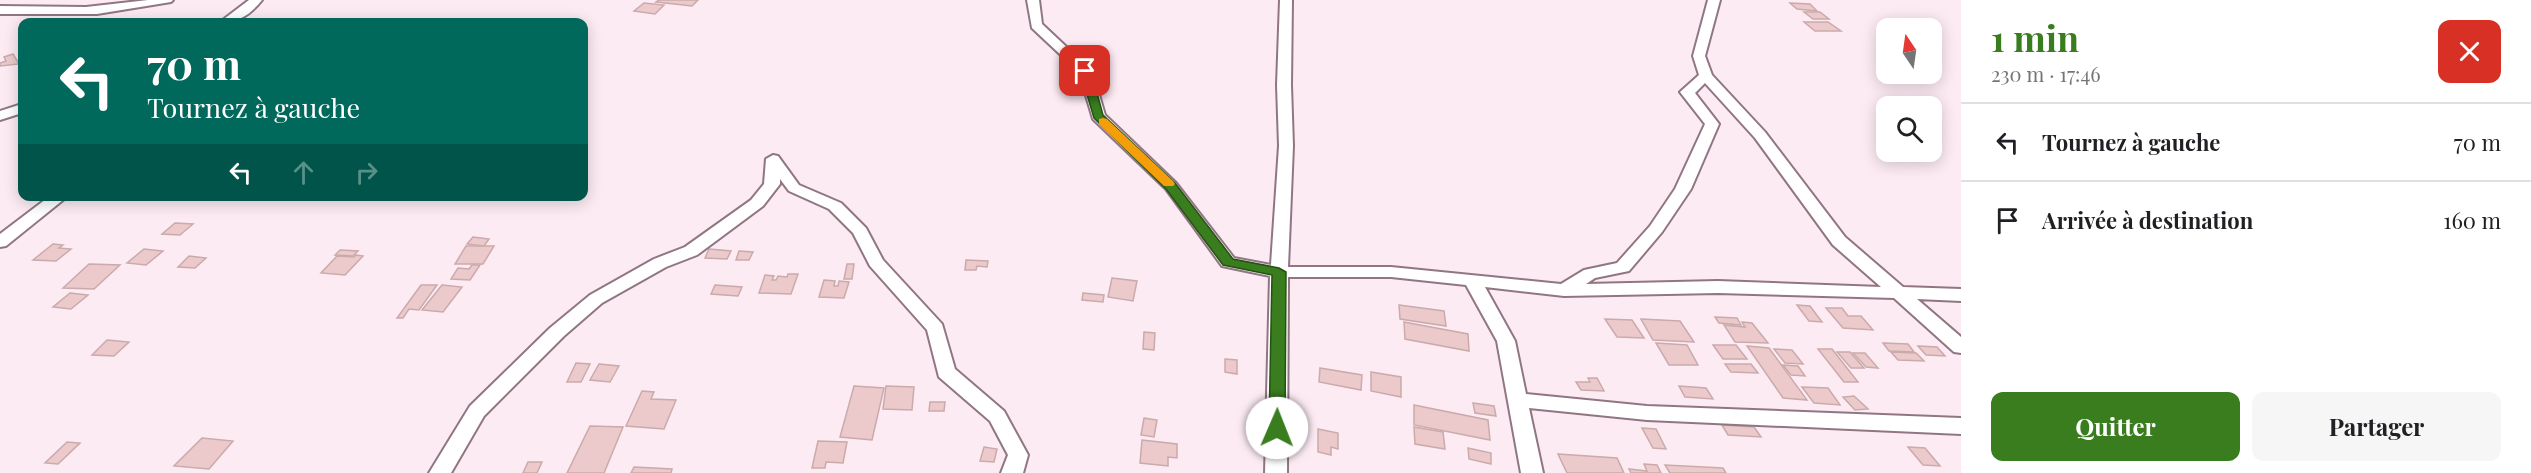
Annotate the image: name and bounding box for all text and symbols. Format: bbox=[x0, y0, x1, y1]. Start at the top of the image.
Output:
text: 1 min bbox=[1991, 13, 2079, 61]
north arrow bbox=[1876, 18, 1942, 84]
map controls bbox=[1876, 18, 1942, 162]
button: close bbox=[2438, 20, 2501, 83]
text: 70 m bbox=[147, 35, 241, 91]
icon: left bbox=[48, 42, 126, 120]
pin bbox=[1059, 45, 1110, 96]
icon: arrive bbox=[1068, 54, 1101, 87]
text: 230 m · 17:46 bbox=[1991, 60, 2101, 87]
text: Tournez à gauche bbox=[147, 89, 360, 125]
button: search bbox=[1876, 96, 1942, 162]
icon: left bbox=[1991, 126, 2024, 159]
text: Tournez à gauche bbox=[2042, 127, 2220, 157]
text: 70 m bbox=[2454, 127, 2501, 157]
icon: left bbox=[224, 156, 257, 189]
icon: ahead bbox=[287, 156, 320, 189]
icon: right bbox=[350, 156, 383, 189]
icon: arrive bbox=[1991, 204, 2024, 237]
text: Arrivée à destination bbox=[2042, 205, 2253, 235]
text: 160 m bbox=[2443, 205, 2501, 235]
button: Quitter bbox=[1991, 392, 2240, 461]
button: Partager bbox=[2252, 392, 2501, 461]
position arrow bbox=[1245, 396, 1309, 460]

